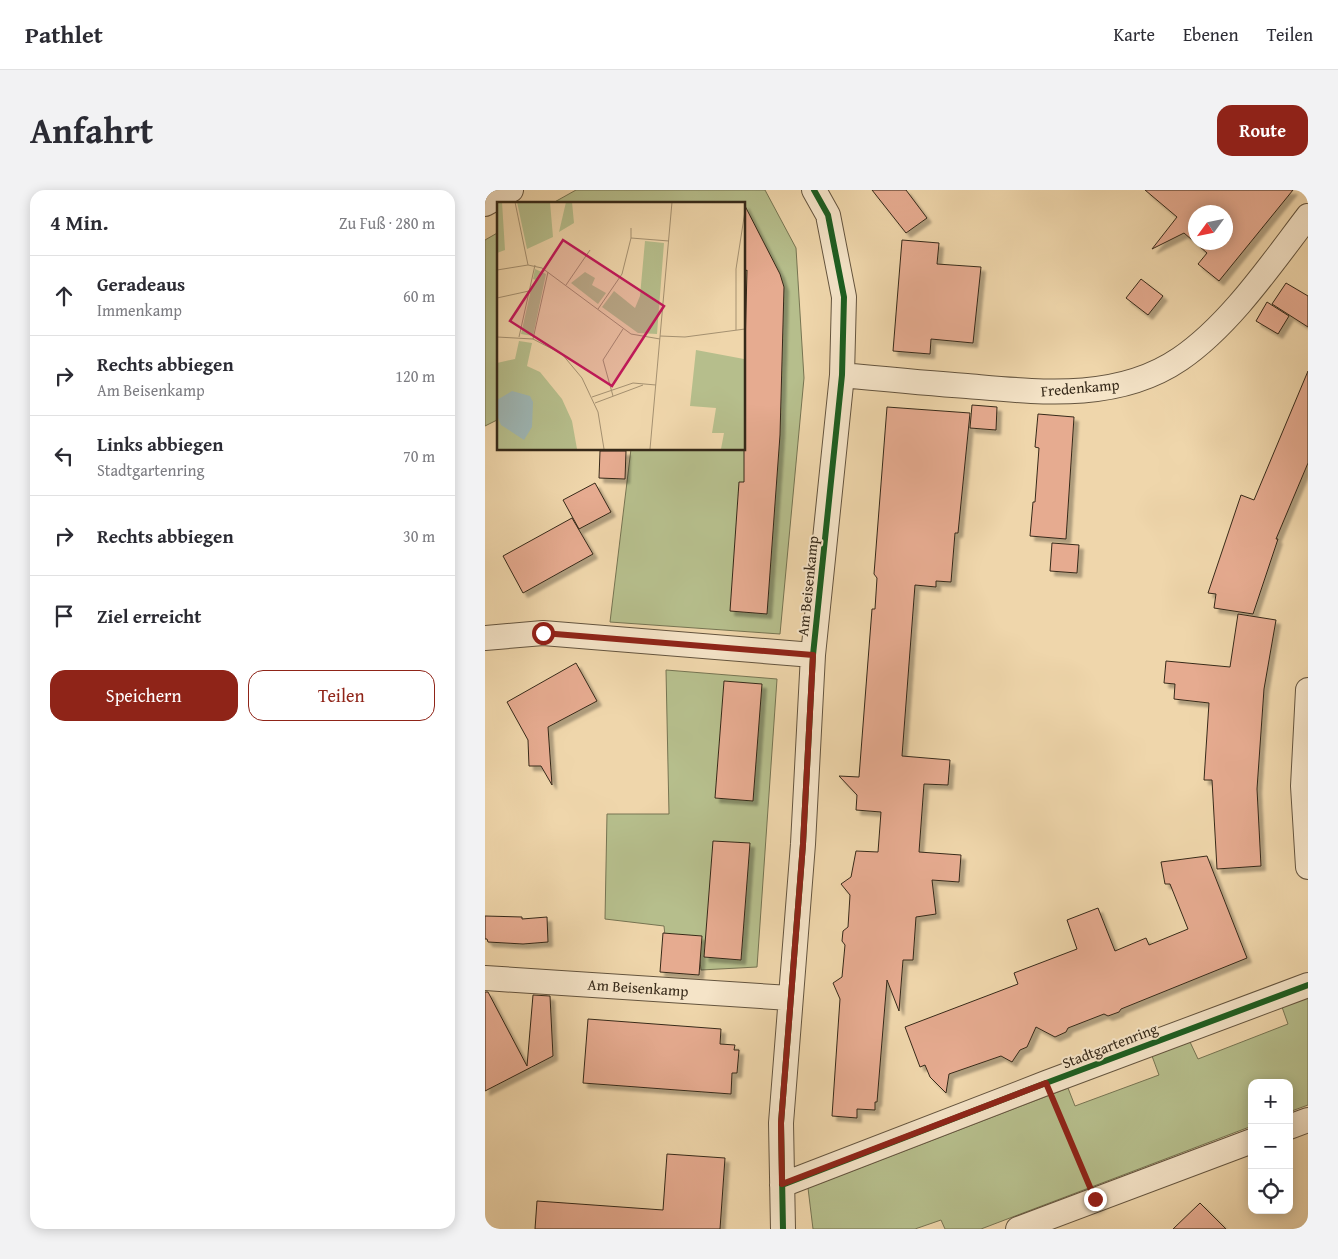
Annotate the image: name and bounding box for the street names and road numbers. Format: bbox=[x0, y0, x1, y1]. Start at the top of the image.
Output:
street label: Fredenkamp bbox=[1040, 374, 1120, 401]
street label: Am Beisenkamp bbox=[792, 535, 823, 637]
street label: Am Beisenkamp bbox=[587, 974, 689, 1001]
street label: Stadtgartenring bbox=[1059, 1017, 1161, 1073]

